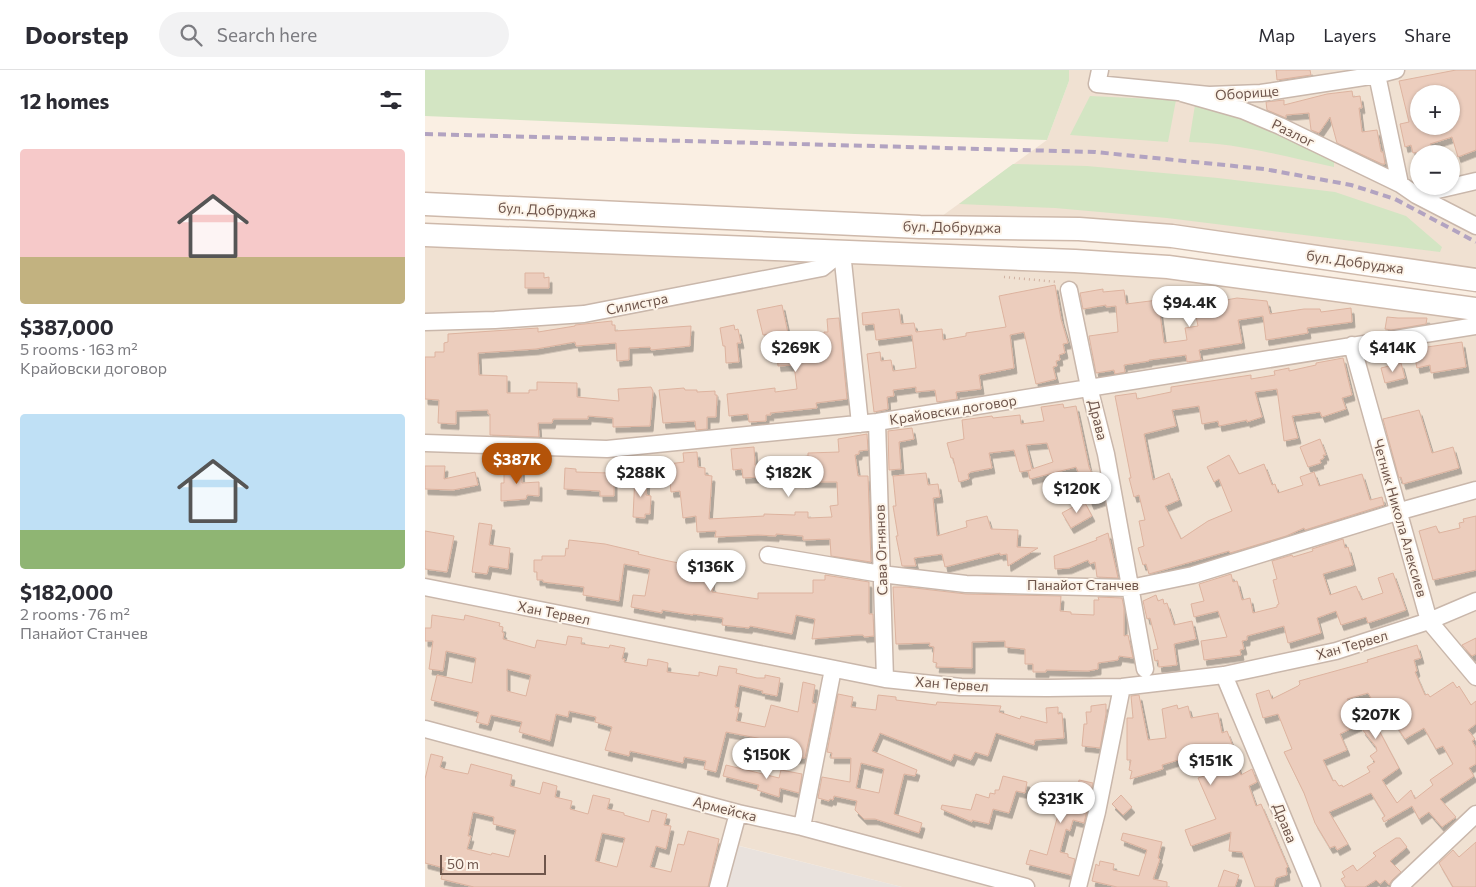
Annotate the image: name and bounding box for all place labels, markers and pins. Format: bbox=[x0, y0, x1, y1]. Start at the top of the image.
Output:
pin: $94.4K bbox=[1149, 286, 1231, 328]
pin: $269K bbox=[761, 330, 831, 373]
pin: $414K bbox=[1358, 330, 1428, 373]
pin: $387K bbox=[482, 442, 552, 485]
pin: $288K bbox=[606, 456, 676, 498]
pin: $182K bbox=[754, 456, 824, 498]
pin: $120K bbox=[1042, 472, 1112, 514]
pin: $136K bbox=[676, 550, 746, 592]
pin: $207K bbox=[1341, 698, 1411, 740]
pin: $150K bbox=[732, 738, 802, 780]
pin: $151K bbox=[1176, 744, 1246, 786]
pin: $231K bbox=[1026, 782, 1096, 824]

